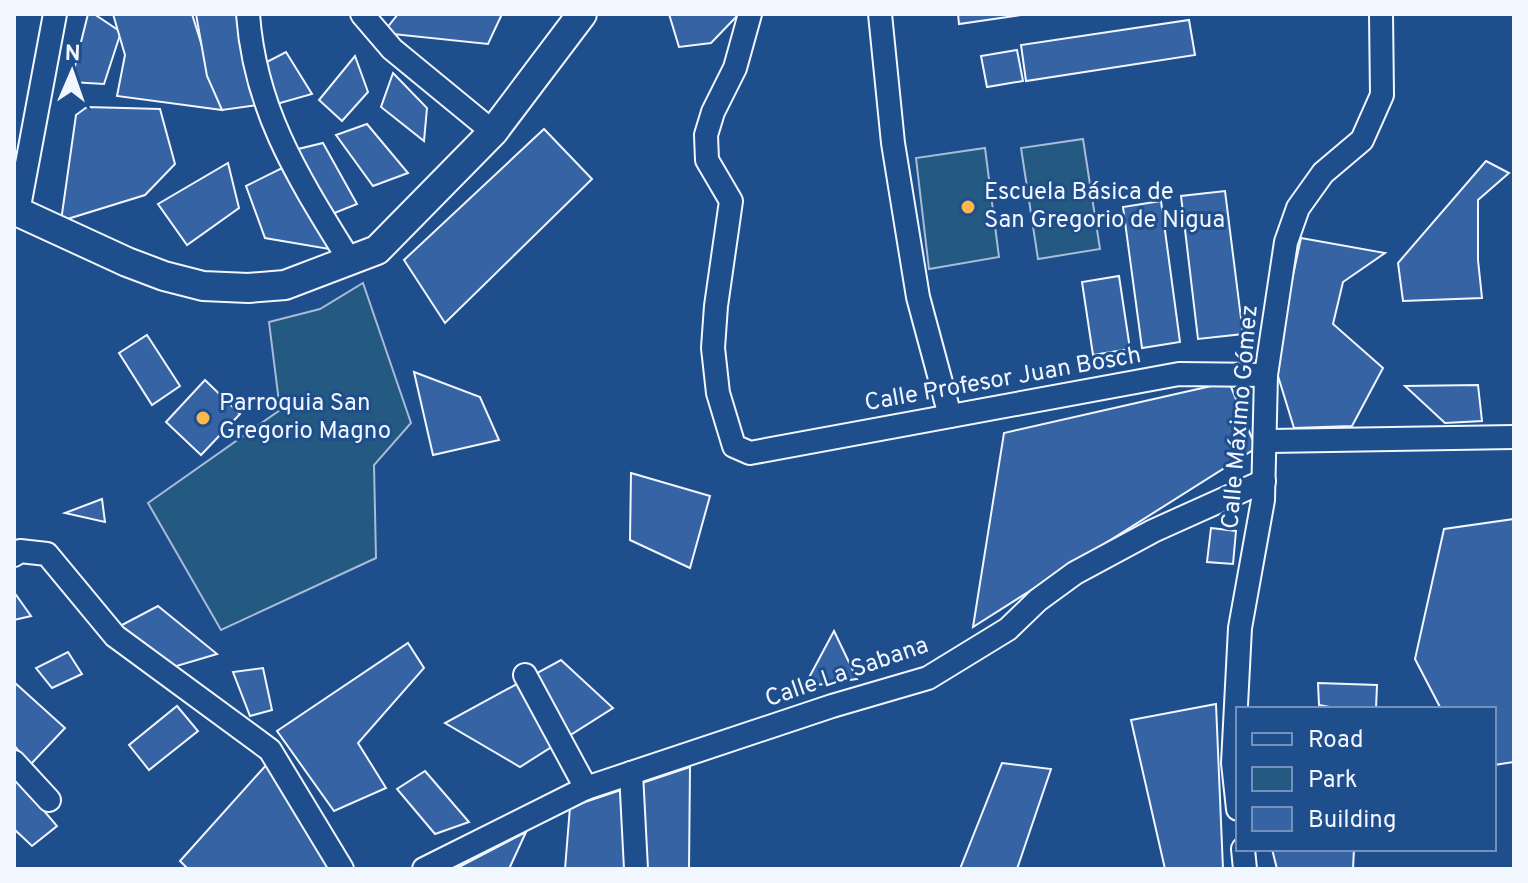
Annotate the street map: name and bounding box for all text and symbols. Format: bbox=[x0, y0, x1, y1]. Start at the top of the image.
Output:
north arrow bbox=[32, 32, 112, 112]
text: N bbox=[64, 41, 81, 68]
place label: Escuela Básica de San Gregorio de Nigua bbox=[984, 178, 1225, 236]
marker: Escuela Básica de San Gregorio de Nigua bbox=[959, 198, 977, 216]
street label: Calle Máximo Gómez bbox=[1216, 304, 1266, 530]
street label: Calle Profesor Juan Bosch bbox=[862, 341, 1144, 419]
place label: Parroquia San Gregorio Magno bbox=[219, 389, 391, 447]
marker: Parroquia San Gregorio Magno bbox=[194, 409, 212, 427]
street label: Calle La Sabana bbox=[761, 631, 933, 715]
legend bbox=[1236, 707, 1496, 851]
text: Road bbox=[1308, 726, 1364, 756]
text: Park bbox=[1308, 766, 1358, 796]
text: Building bbox=[1308, 806, 1397, 836]

